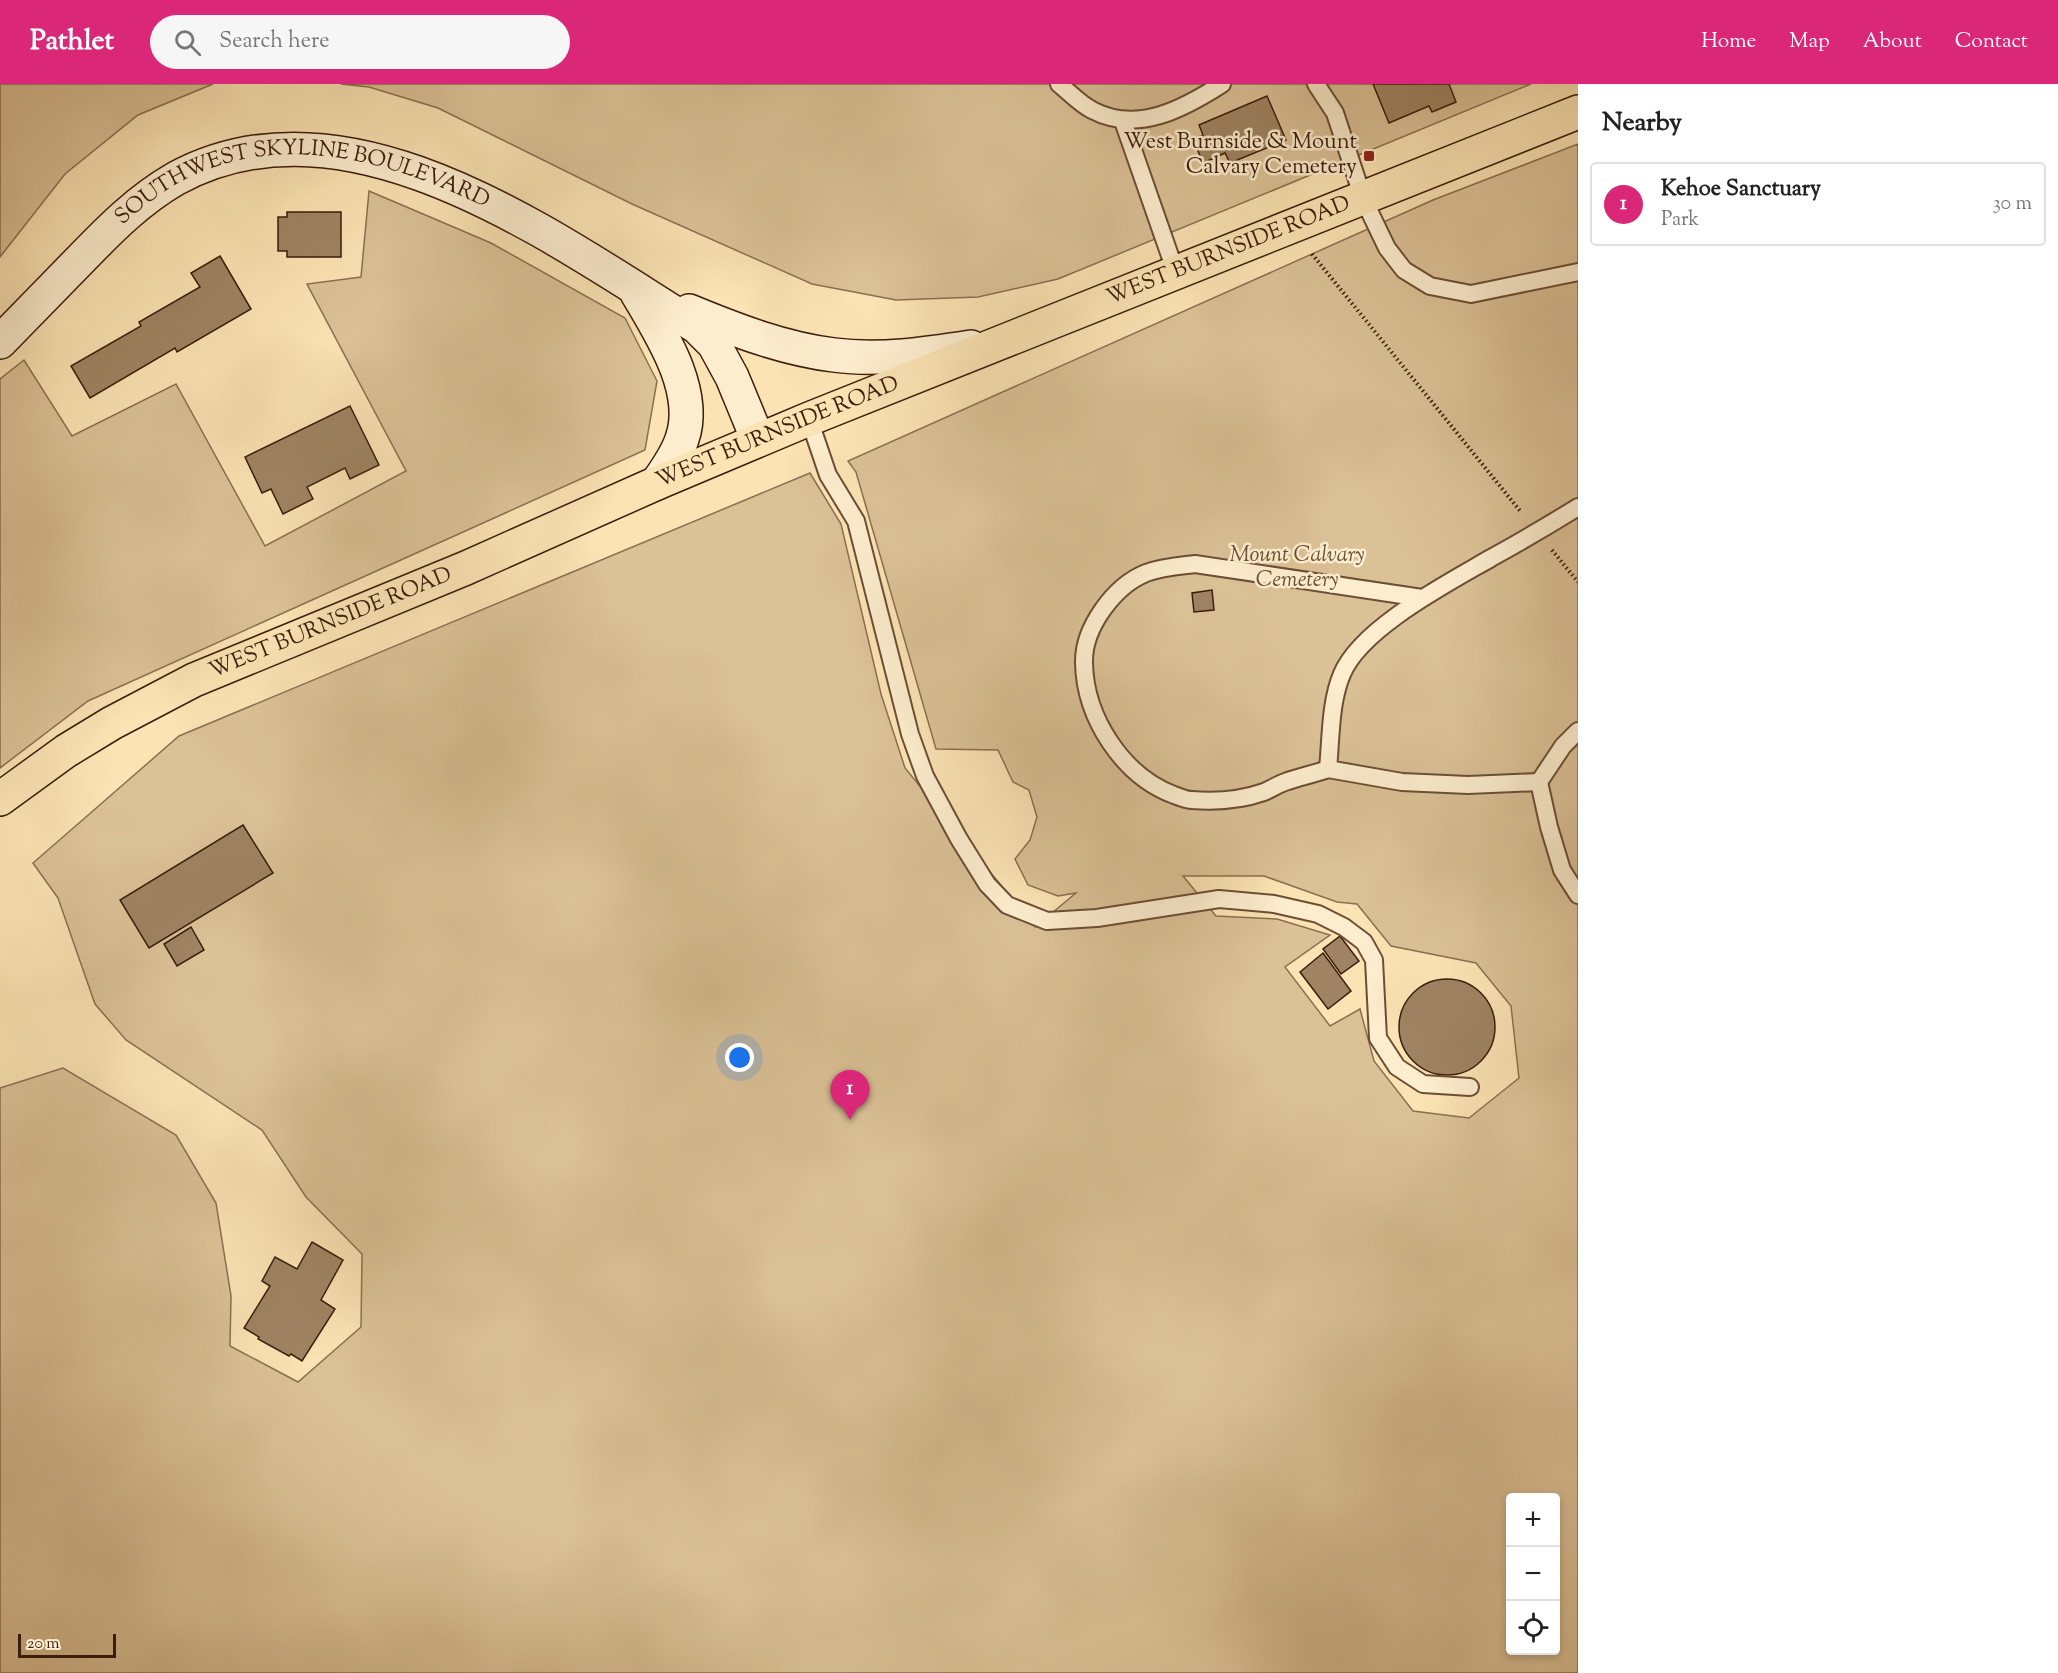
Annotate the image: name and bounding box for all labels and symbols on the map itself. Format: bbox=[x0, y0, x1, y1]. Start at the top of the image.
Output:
place label: West Burnside & Mount Calvary Cemetery bbox=[1123, 127, 1357, 184]
text: SOUTHWEST SKYLINE BOULEVARD bbox=[108, 133, 495, 233]
marker: West Burnside & Mount Calvary Cemetery bbox=[1362, 149, 1376, 163]
street label: WEST BURNSIDE ROAD bbox=[1102, 188, 1355, 315]
street label: SOUTHWEST SKYLINE BOULEVARD bbox=[105, 194, 503, 242]
street label: WEST BURNSIDE ROAD bbox=[651, 369, 904, 497]
park label: Mount Calvary Cemetery bbox=[1230, 540, 1364, 597]
street label: WEST BURNSIDE ROAD bbox=[204, 559, 457, 688]
your location bbox=[725, 1043, 754, 1072]
pin: 1 bbox=[830, 1070, 870, 1120]
scale bar bbox=[18, 1631, 116, 1658]

